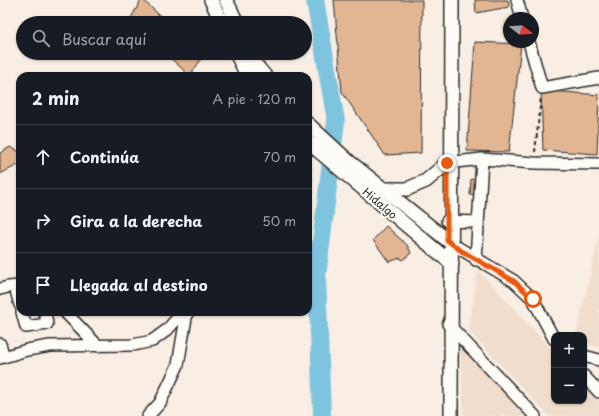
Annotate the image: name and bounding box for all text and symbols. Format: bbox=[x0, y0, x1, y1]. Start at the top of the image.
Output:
north arrow bbox=[503, 12, 539, 48]
search box bbox=[16, 16, 312, 60]
icon: search bbox=[30, 27, 52, 49]
text: Buscar aquí bbox=[62, 27, 146, 50]
text: 2 min bbox=[32, 85, 79, 111]
text: A pie · 120 m bbox=[213, 89, 296, 108]
text: Continúa bbox=[70, 145, 139, 168]
icon: ahead bbox=[32, 146, 54, 168]
text: 70 m bbox=[263, 147, 296, 166]
route end bbox=[438, 154, 456, 172]
street label: Hidalgo bbox=[359, 183, 401, 223]
text: Gira a la derecha bbox=[70, 209, 202, 232]
icon: right bbox=[32, 210, 54, 232]
text: 50 m bbox=[262, 211, 296, 230]
text: Llegada al destino bbox=[70, 273, 208, 296]
icon: arrive bbox=[32, 274, 54, 296]
route start bbox=[524, 290, 542, 308]
map controls bbox=[551, 332, 587, 404]
button: + bbox=[551, 332, 587, 368]
button: − bbox=[551, 368, 587, 404]

